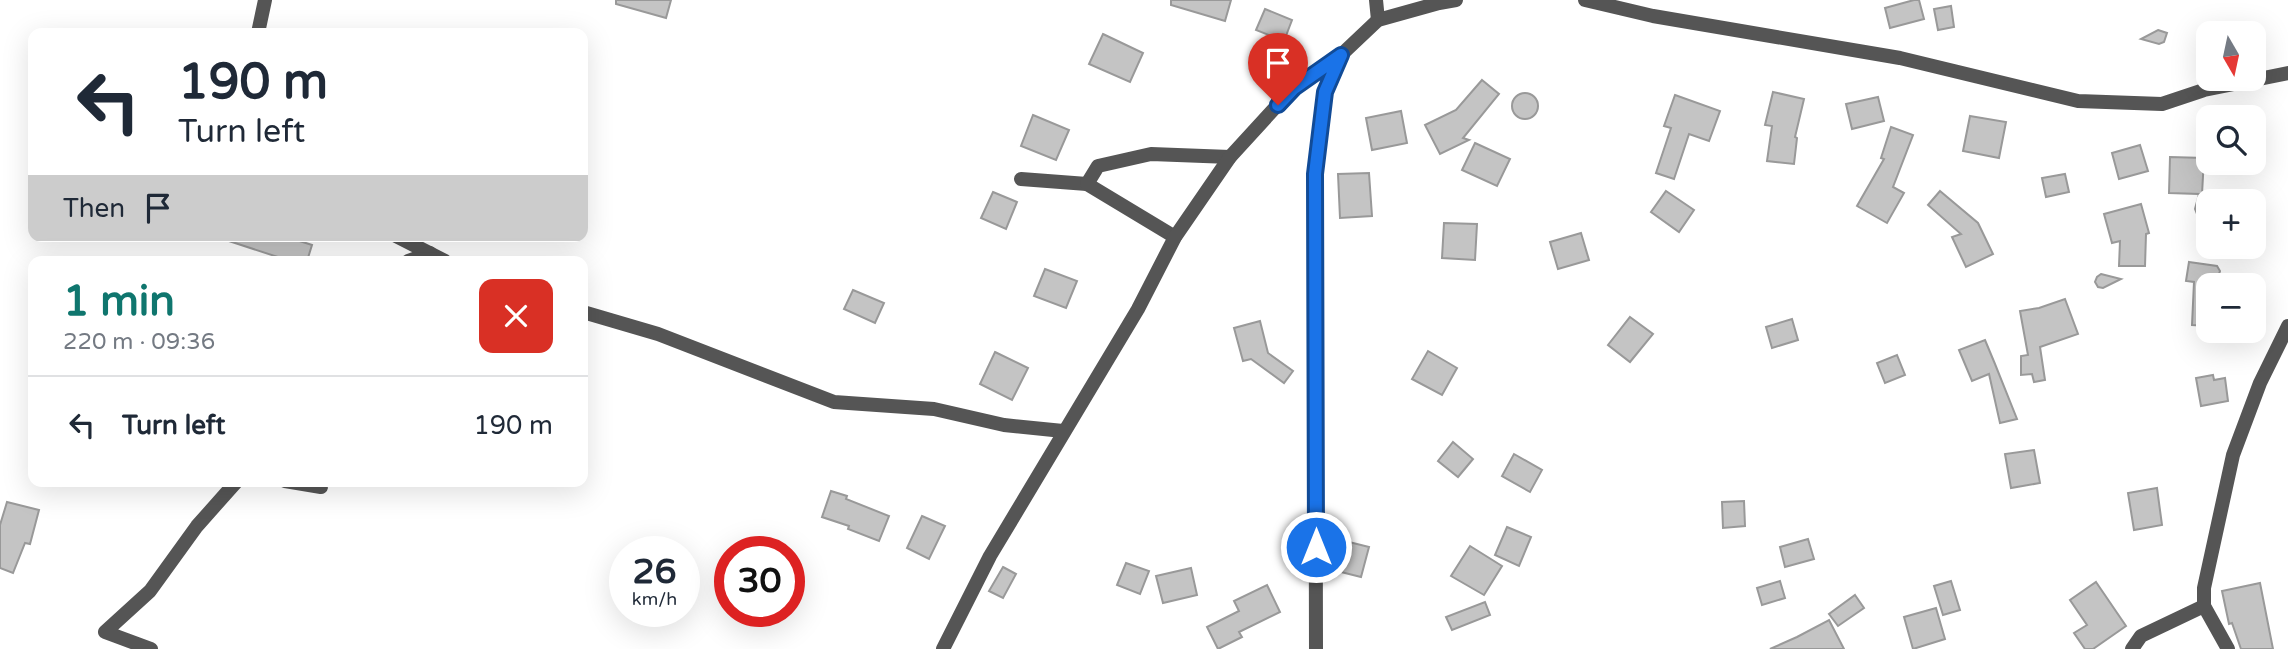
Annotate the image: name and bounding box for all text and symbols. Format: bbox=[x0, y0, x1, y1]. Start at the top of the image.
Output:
north arrow bbox=[2196, 21, 2266, 91]
map controls bbox=[2196, 21, 2266, 343]
pin bbox=[1248, 33, 1308, 105]
icon: arrive bbox=[1259, 44, 1297, 82]
text: 190 m bbox=[178, 53, 328, 112]
icon: left bbox=[63, 56, 154, 147]
button: search bbox=[2196, 105, 2266, 175]
text: Turn left bbox=[178, 113, 305, 151]
icon: arrive bbox=[139, 189, 177, 227]
button: + bbox=[2196, 189, 2266, 259]
text: Then bbox=[63, 193, 125, 224]
button: − bbox=[2196, 273, 2266, 343]
text: 1 min bbox=[63, 276, 175, 327]
button: close bbox=[479, 279, 553, 353]
text: 220 m · 09:36 bbox=[63, 328, 215, 356]
icon: left bbox=[63, 406, 101, 444]
text: Turn left bbox=[122, 410, 225, 441]
text: 190 m bbox=[473, 410, 553, 441]
position arrow bbox=[1279, 510, 1353, 584]
speed limit sign: 30 bbox=[714, 536, 805, 627]
text: 26 bbox=[633, 551, 676, 593]
text: km/h bbox=[632, 588, 677, 610]

